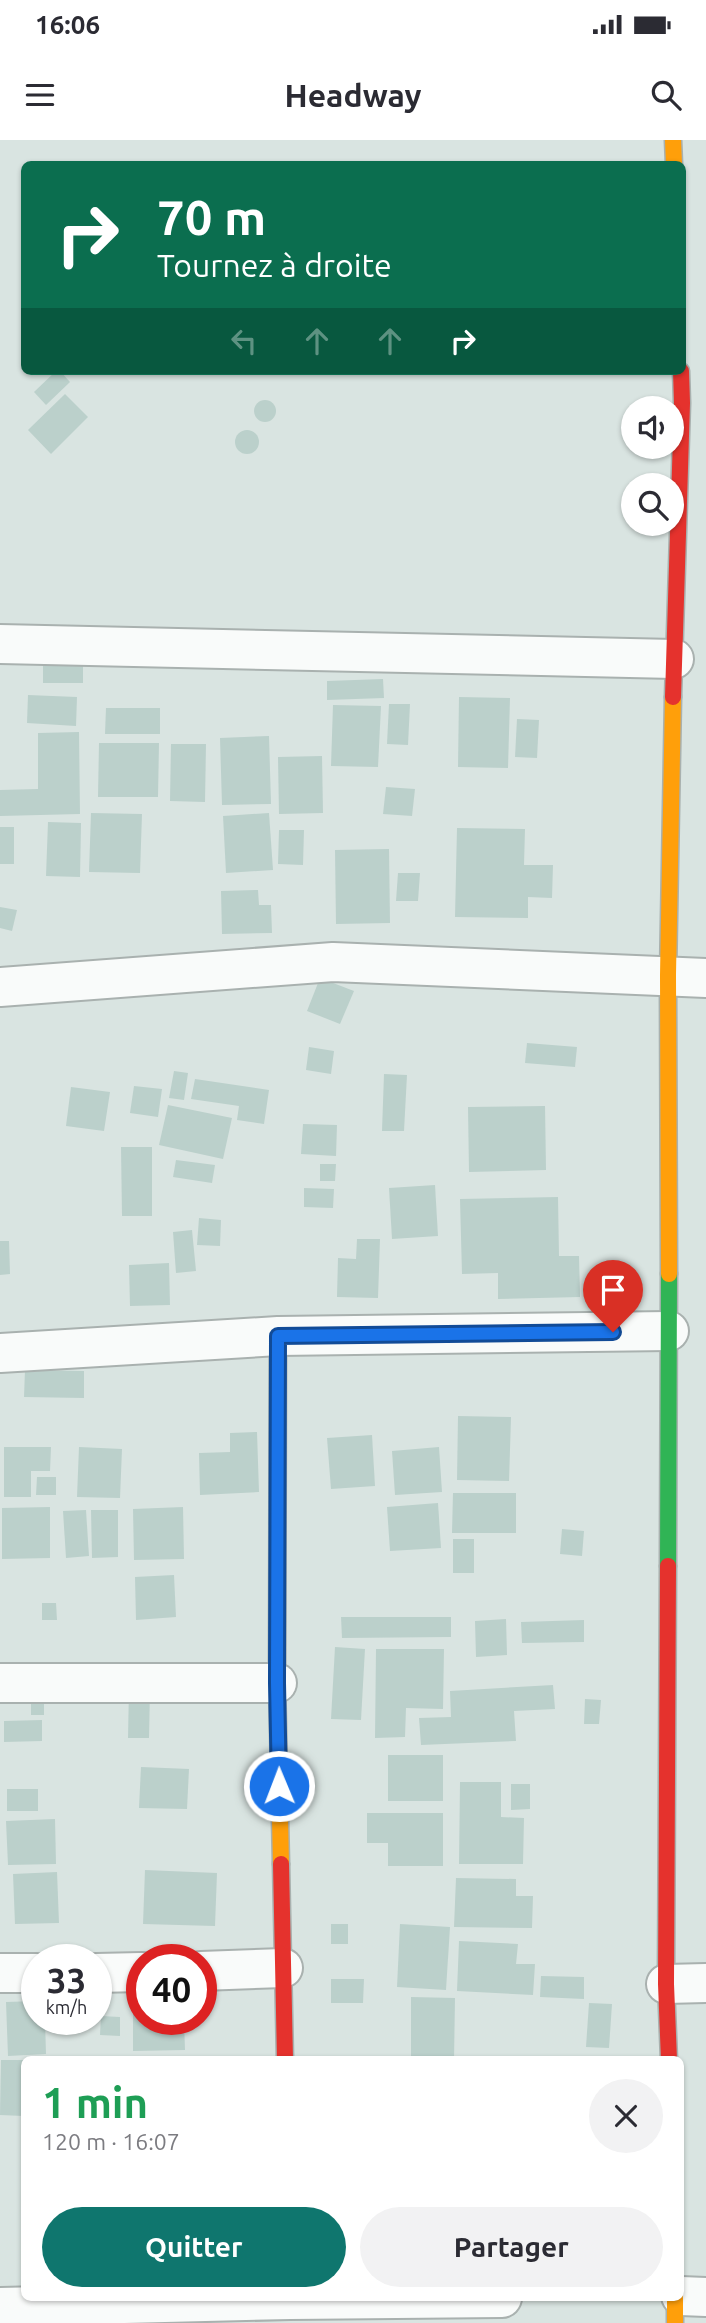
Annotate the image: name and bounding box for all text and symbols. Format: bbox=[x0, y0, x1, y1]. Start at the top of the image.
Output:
text: 16:06 bbox=[35, 10, 100, 39]
icon: menu bbox=[21, 76, 59, 114]
icon: search bbox=[647, 76, 685, 114]
text: Headway bbox=[284, 77, 422, 113]
icon: right bbox=[42, 189, 133, 280]
text: 70 m bbox=[157, 189, 266, 244]
text: Tournez à droite bbox=[157, 247, 392, 283]
icon: left bbox=[225, 322, 263, 360]
icon: ahead bbox=[298, 322, 336, 360]
icon: ahead bbox=[371, 322, 409, 360]
icon: right bbox=[444, 322, 482, 360]
map controls bbox=[621, 396, 684, 536]
button: sound bbox=[621, 396, 684, 459]
button: search bbox=[621, 473, 684, 536]
pin bbox=[583, 1260, 643, 1332]
icon: arrive bbox=[594, 1271, 632, 1309]
position arrow bbox=[242, 1749, 316, 1823]
speed limit sign: 40 bbox=[126, 1944, 217, 2035]
text: 33 bbox=[47, 1960, 86, 2000]
text: km/h bbox=[46, 1997, 87, 2017]
text: 1 min bbox=[42, 2079, 148, 2126]
button: close bbox=[589, 2079, 663, 2153]
text: 120 m · 16:07 bbox=[42, 2129, 180, 2154]
button: Quitter bbox=[42, 2207, 346, 2287]
button: Partager bbox=[360, 2207, 663, 2287]

